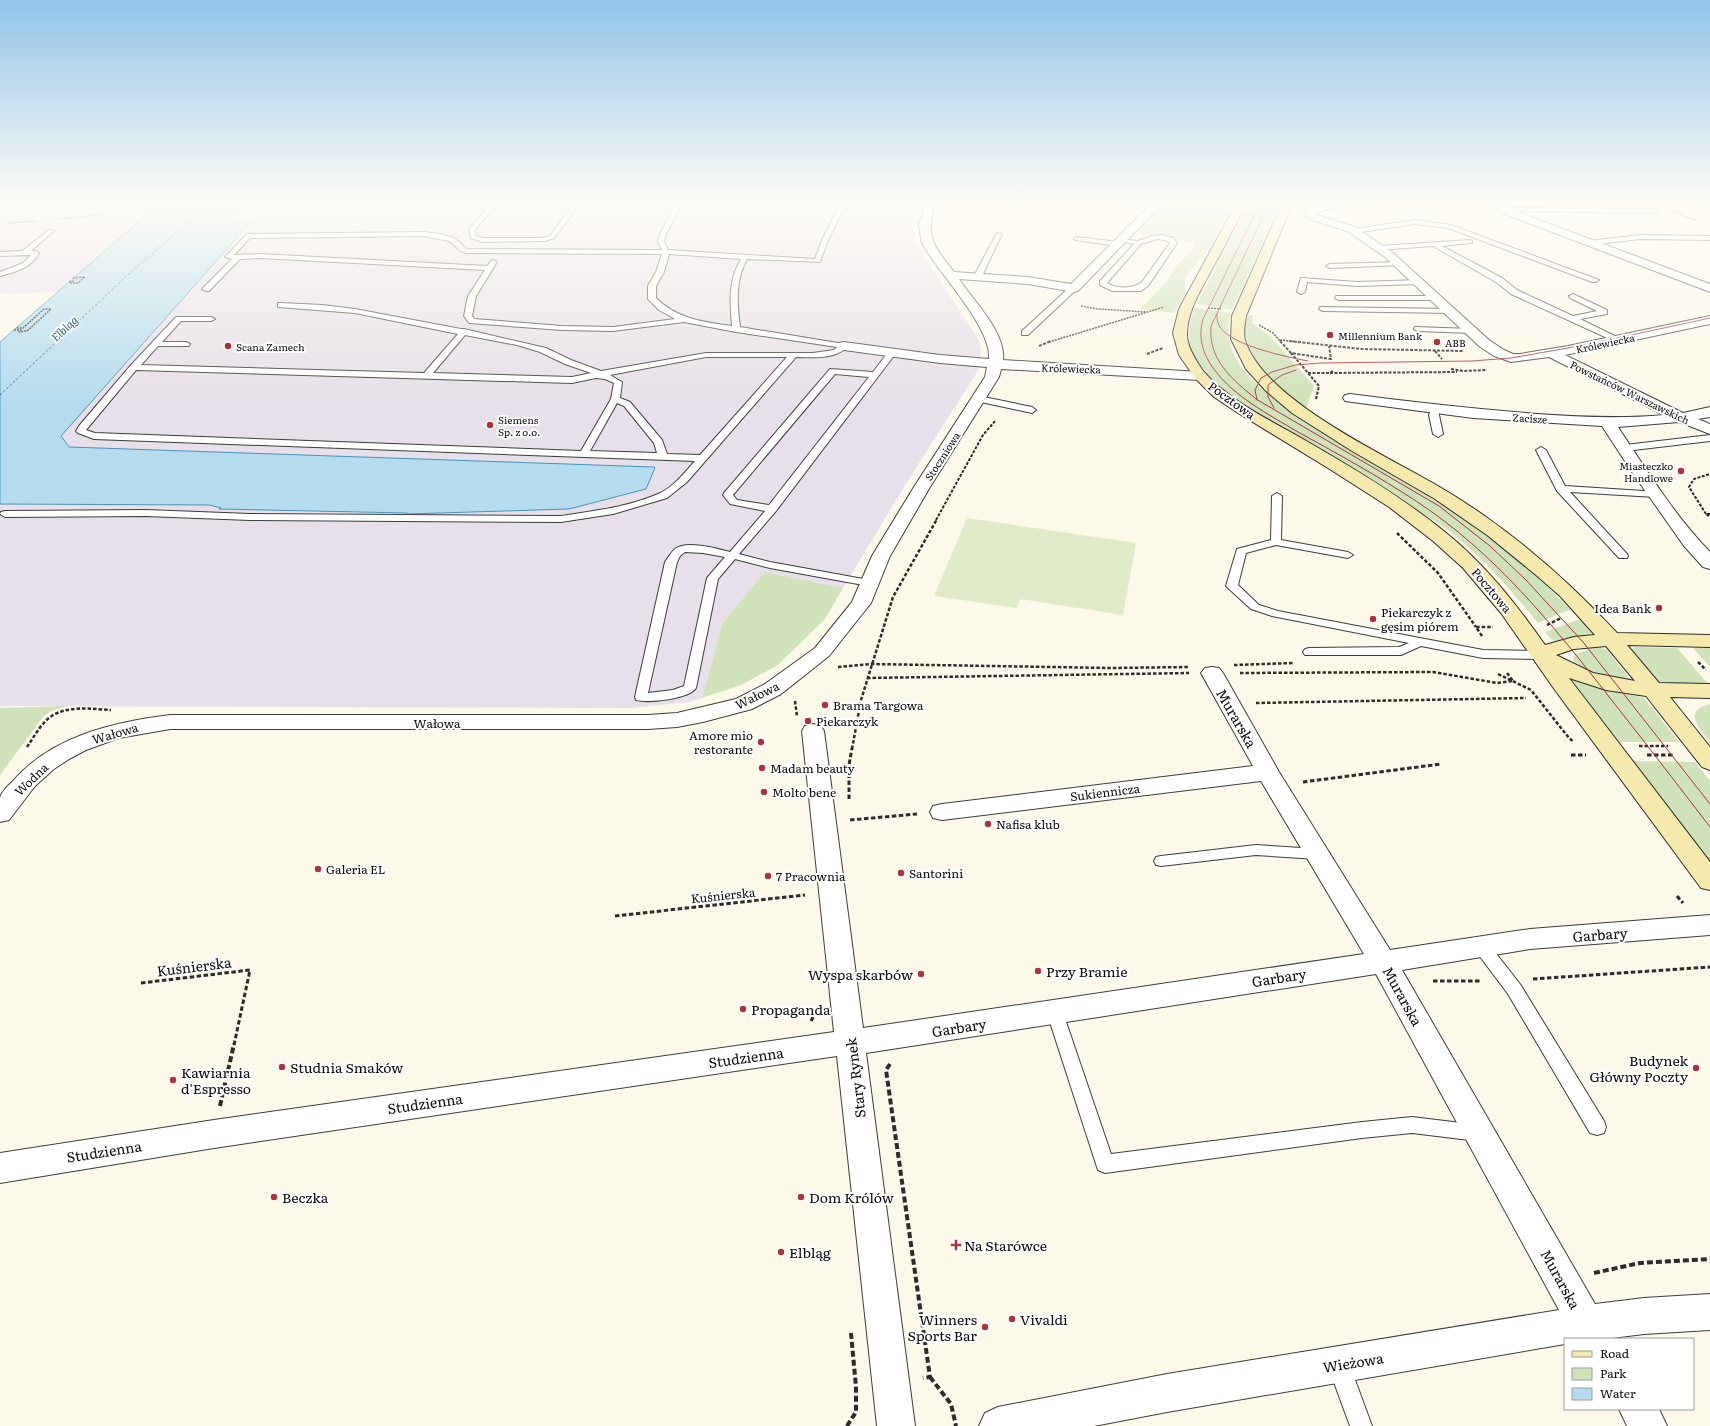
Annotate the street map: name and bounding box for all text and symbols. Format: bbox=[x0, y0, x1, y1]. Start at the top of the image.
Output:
water label: Elbląg bbox=[47, 312, 81, 344]
place label: Millennium Bank bbox=[1338, 328, 1423, 343]
street label: Królewiecka bbox=[1574, 329, 1636, 357]
marker: Millennium Bank bbox=[1325, 330, 1335, 340]
place label: ABB bbox=[1445, 335, 1466, 350]
marker: ABB bbox=[1432, 337, 1442, 347]
place label: Scana Zamech bbox=[236, 339, 305, 354]
marker: Scana Zamech bbox=[223, 341, 233, 351]
street label: Powstańców Warszawskich bbox=[1568, 357, 1693, 428]
street label: Królewiecka bbox=[1041, 359, 1102, 377]
street label: Pocztowa bbox=[1205, 377, 1260, 424]
street label: Zacisze bbox=[1512, 409, 1548, 427]
place label: Siemens Sp. z o.o. bbox=[498, 412, 540, 439]
marker: Siemens Sp. z o.o. bbox=[485, 420, 495, 430]
street label: Stoczniowa bbox=[921, 428, 964, 483]
place label: Miasteczko Handlowe bbox=[1619, 458, 1673, 485]
marker: Miasteczko Handlowe bbox=[1676, 466, 1686, 476]
street label: Pocztowa bbox=[1468, 563, 1517, 617]
place label: Idea Bank bbox=[1594, 599, 1652, 617]
place label: Piekarczyk z gęsim piórem bbox=[1381, 603, 1459, 635]
marker: Idea Bank bbox=[1654, 603, 1664, 613]
marker: Piekarczyk z gęsim piórem bbox=[1368, 614, 1378, 624]
street label: Wałowa bbox=[732, 676, 783, 713]
street label: Murarska bbox=[1212, 685, 1262, 752]
place label: Brama Targowa bbox=[833, 696, 924, 714]
marker: Brama Targowa bbox=[820, 700, 830, 710]
place label: Piekarczyk bbox=[816, 712, 879, 730]
street label: Wałowa bbox=[414, 714, 461, 732]
marker: Piekarczyk bbox=[803, 716, 813, 726]
street label: Wałowa bbox=[90, 718, 141, 748]
place label: Amore mio restorante bbox=[689, 726, 753, 758]
marker: Amore mio restorante bbox=[756, 737, 766, 747]
street label: Wodna bbox=[10, 758, 52, 800]
place label: Madam beauty bbox=[770, 759, 855, 777]
marker: Madam beauty bbox=[757, 763, 767, 773]
street label: Sukiennicza bbox=[1069, 779, 1141, 805]
place label: Molto bene bbox=[772, 783, 836, 801]
marker: Molto bene bbox=[759, 787, 769, 797]
place label: Nafisa klub bbox=[996, 815, 1060, 833]
marker: Nafisa klub bbox=[983, 819, 993, 829]
place label: Galeria EL bbox=[326, 860, 385, 878]
marker: Galeria EL bbox=[313, 864, 323, 874]
place label: Santorini bbox=[909, 864, 963, 882]
place label: 7 Pracownia bbox=[776, 867, 846, 885]
marker: Santorini bbox=[896, 868, 906, 878]
marker: 7 Pracownia bbox=[763, 871, 773, 881]
street label: Kuśnierska bbox=[690, 883, 757, 907]
street label: Garbary bbox=[1572, 922, 1629, 946]
street label: Kuśnierska bbox=[155, 951, 233, 981]
place label: Przy Bramie bbox=[1046, 961, 1128, 981]
street label: Garbary bbox=[1250, 963, 1309, 991]
street label: Murarska bbox=[1378, 963, 1428, 1030]
place label: Wyspa skarbów bbox=[808, 964, 913, 984]
marker: Przy Bramie bbox=[1033, 966, 1043, 976]
marker: Wyspa skarbów bbox=[916, 969, 926, 979]
place label: Propaganda bbox=[751, 999, 831, 1019]
marker: Propaganda bbox=[738, 1004, 748, 1014]
street label: Garbary bbox=[930, 1013, 989, 1041]
street label: Stary Rynek bbox=[840, 1036, 870, 1119]
street label: Studzienna bbox=[707, 1042, 785, 1072]
place label: Budynek Główny Poczty bbox=[1589, 1050, 1689, 1086]
place label: Studnia Smaków bbox=[290, 1057, 403, 1077]
place label: Kawiarnia d'Espresso bbox=[181, 1062, 251, 1098]
marker: Studnia Smaków bbox=[277, 1062, 287, 1072]
marker: Budynek Główny Poczty bbox=[1691, 1063, 1701, 1073]
marker: Kawiarnia d'Espresso bbox=[168, 1075, 178, 1085]
street label: Studzienna bbox=[386, 1088, 464, 1118]
street label: Studzienna bbox=[65, 1135, 143, 1167]
place label: Beczka bbox=[282, 1187, 329, 1207]
place label: Dom Królów bbox=[809, 1187, 894, 1207]
marker: Beczka bbox=[269, 1192, 279, 1202]
marker: Dom Królów bbox=[796, 1192, 806, 1202]
place label: Na Starówce bbox=[964, 1235, 1047, 1255]
marker: Na Starówce bbox=[951, 1240, 961, 1250]
place label: Elbląg bbox=[789, 1242, 831, 1262]
street label: Murarska bbox=[1536, 1246, 1586, 1313]
marker: Elbląg bbox=[776, 1247, 786, 1257]
place label: Winners Sports Bar bbox=[908, 1309, 977, 1345]
place label: Vivaldi bbox=[1020, 1309, 1068, 1329]
marker: Vivaldi bbox=[1007, 1314, 1017, 1324]
marker: Winners Sports Bar bbox=[980, 1322, 990, 1332]
legend bbox=[1564, 1338, 1694, 1410]
text: Road bbox=[1600, 1344, 1630, 1362]
street label: Wieżowa bbox=[1321, 1347, 1385, 1377]
text: Park bbox=[1600, 1364, 1627, 1382]
text: Water bbox=[1600, 1384, 1636, 1402]

